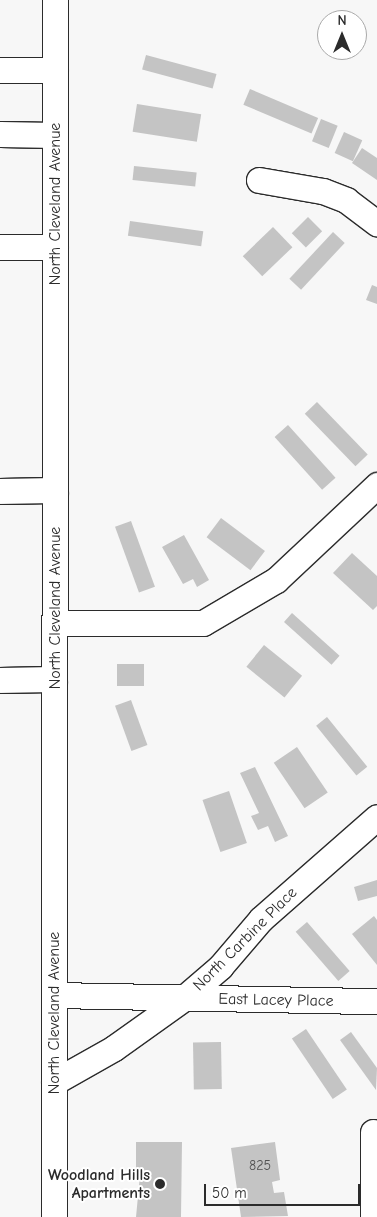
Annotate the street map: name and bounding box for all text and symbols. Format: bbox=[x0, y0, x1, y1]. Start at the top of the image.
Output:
north arrow bbox=[317, 10, 367, 60]
text: N bbox=[337, 12, 347, 29]
street label: North Cleveland Avenue bbox=[45, 123, 65, 285]
street label: North Cleveland Avenue bbox=[45, 527, 65, 689]
street label: North Carbine Place bbox=[189, 883, 301, 995]
street label: North Cleveland Avenue bbox=[44, 932, 64, 1094]
street label: East Lacey Place bbox=[218, 989, 334, 1011]
house number: 825 bbox=[249, 1158, 271, 1174]
place label: Woodland Hills Apartments bbox=[48, 1165, 150, 1203]
scale bar bbox=[207, 1174, 363, 1206]
marker: Woodland Hills Apartments bbox=[154, 1178, 166, 1190]
text: 50 m bbox=[212, 1184, 247, 1202]

